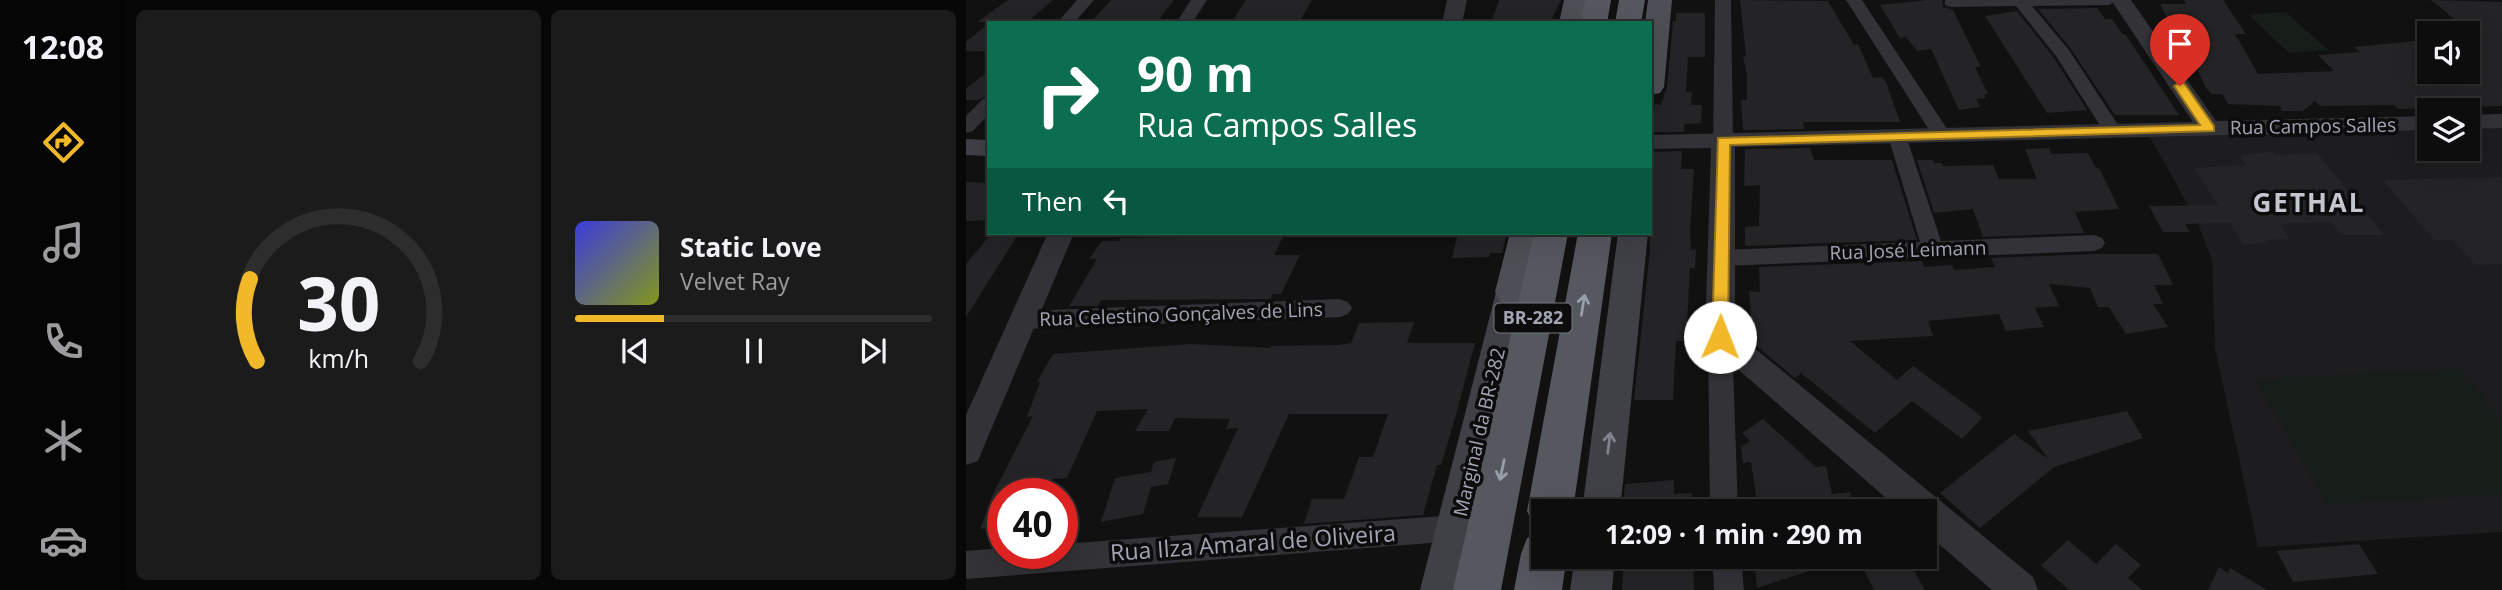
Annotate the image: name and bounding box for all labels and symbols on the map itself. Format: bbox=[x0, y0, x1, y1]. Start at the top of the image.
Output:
pin bbox=[2150, 14, 2210, 86]
street label: Rua Campos Salles bbox=[2230, 112, 2396, 140]
district label: GETHAL bbox=[2253, 184, 2365, 220]
street label: Rua José Leimann bbox=[1829, 234, 1987, 266]
one-way arrow bbox=[1577, 294, 1590, 317]
street label: Rua Celestino Gonçalves de Lins bbox=[1039, 296, 1323, 332]
position arrow bbox=[1683, 300, 1757, 374]
road number: BR-282 bbox=[1494, 304, 1572, 332]
street label: Marginal da BR-282 bbox=[1447, 345, 1511, 519]
one-way arrow bbox=[1602, 432, 1615, 455]
one-way arrow bbox=[1494, 458, 1508, 481]
speed limit sign: 40 bbox=[987, 478, 1078, 569]
street label: Rua Ilza Amaral de Oliveira bbox=[1109, 516, 1397, 568]

